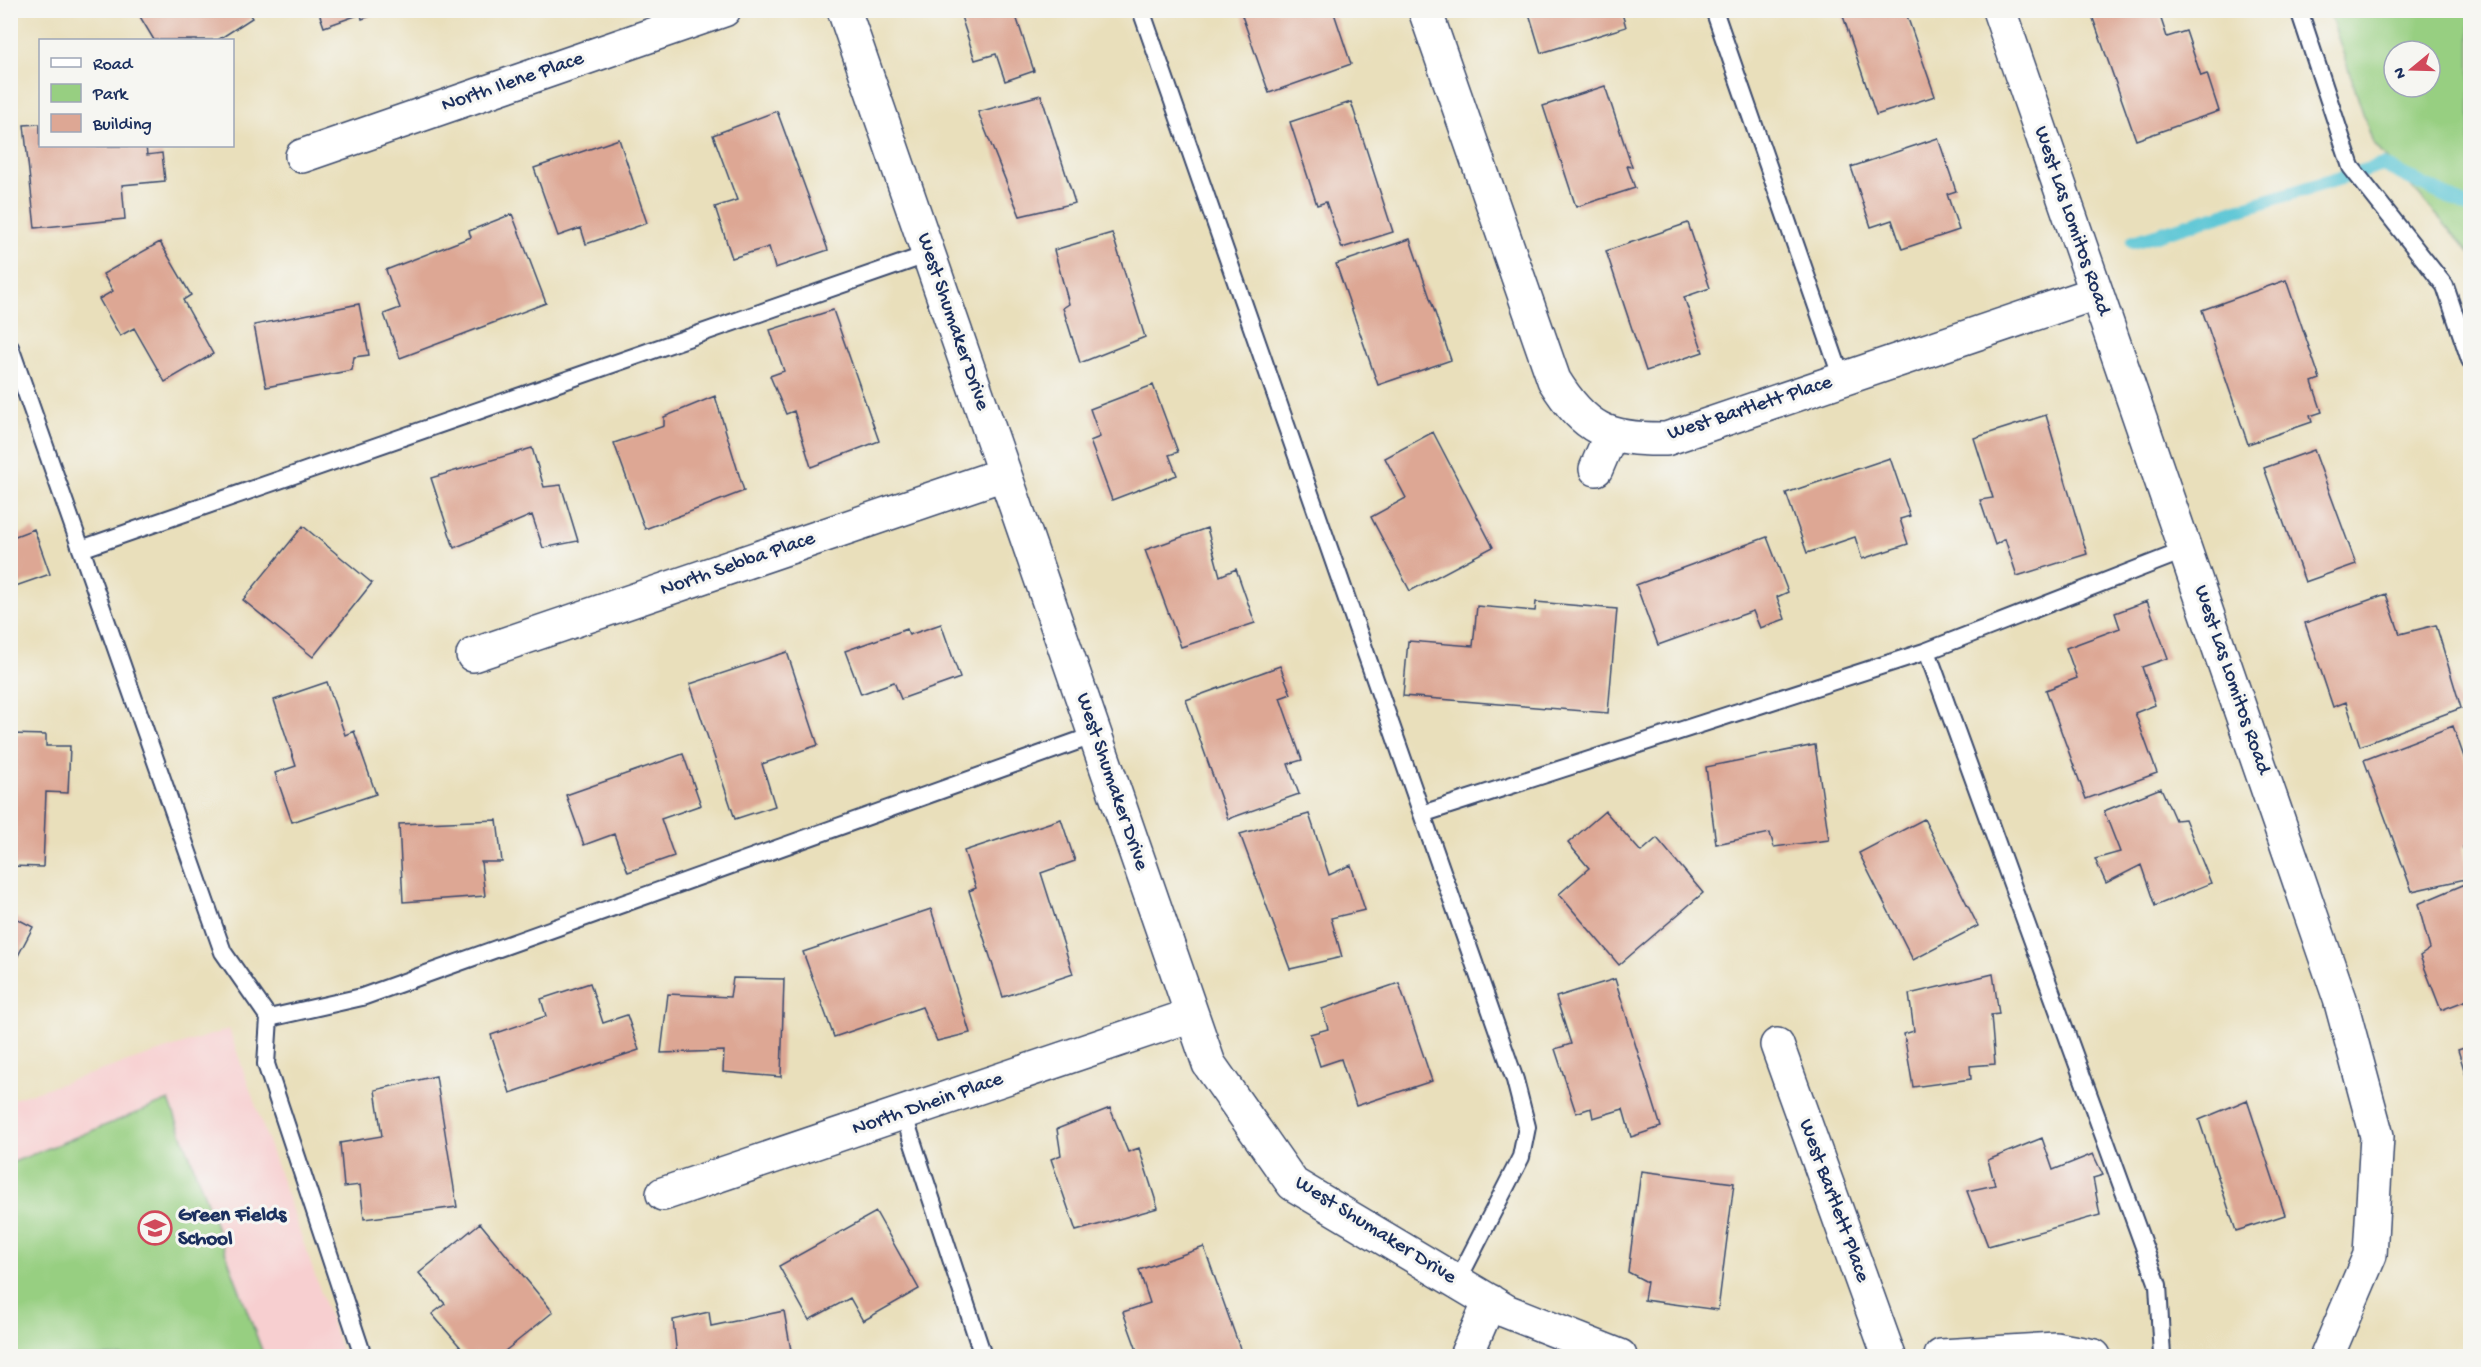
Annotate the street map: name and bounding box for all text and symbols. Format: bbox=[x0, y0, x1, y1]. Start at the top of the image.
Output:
legend bbox=[39, 39, 234, 147]
north arrow bbox=[2382, 39, 2442, 99]
street label: North Ilene Place bbox=[438, 47, 589, 119]
text: Road bbox=[93, 55, 134, 76]
text: N bbox=[2390, 64, 2412, 81]
text: Park bbox=[92, 85, 129, 106]
text: Building bbox=[92, 115, 152, 136]
street label: West Las Lomitos Road bbox=[2027, 123, 2116, 320]
street label: West Shumaker Drive bbox=[910, 230, 994, 415]
street label: West Bartlett Place bbox=[1664, 370, 1837, 447]
street label: North Sebba Place bbox=[657, 526, 820, 603]
street label: West Las Lomitos Road bbox=[2187, 582, 2276, 779]
street label: West Shumaker Drive bbox=[1069, 690, 1153, 875]
street label: North Dhein Place bbox=[849, 1067, 1008, 1143]
street label: West Bartlett Place bbox=[1792, 1116, 1875, 1287]
street label: West Shumaker Drive bbox=[1290, 1171, 1461, 1291]
place label: Green Fields School bbox=[178, 1204, 287, 1253]
school or university icon: Green Fields School bbox=[137, 1210, 173, 1246]

